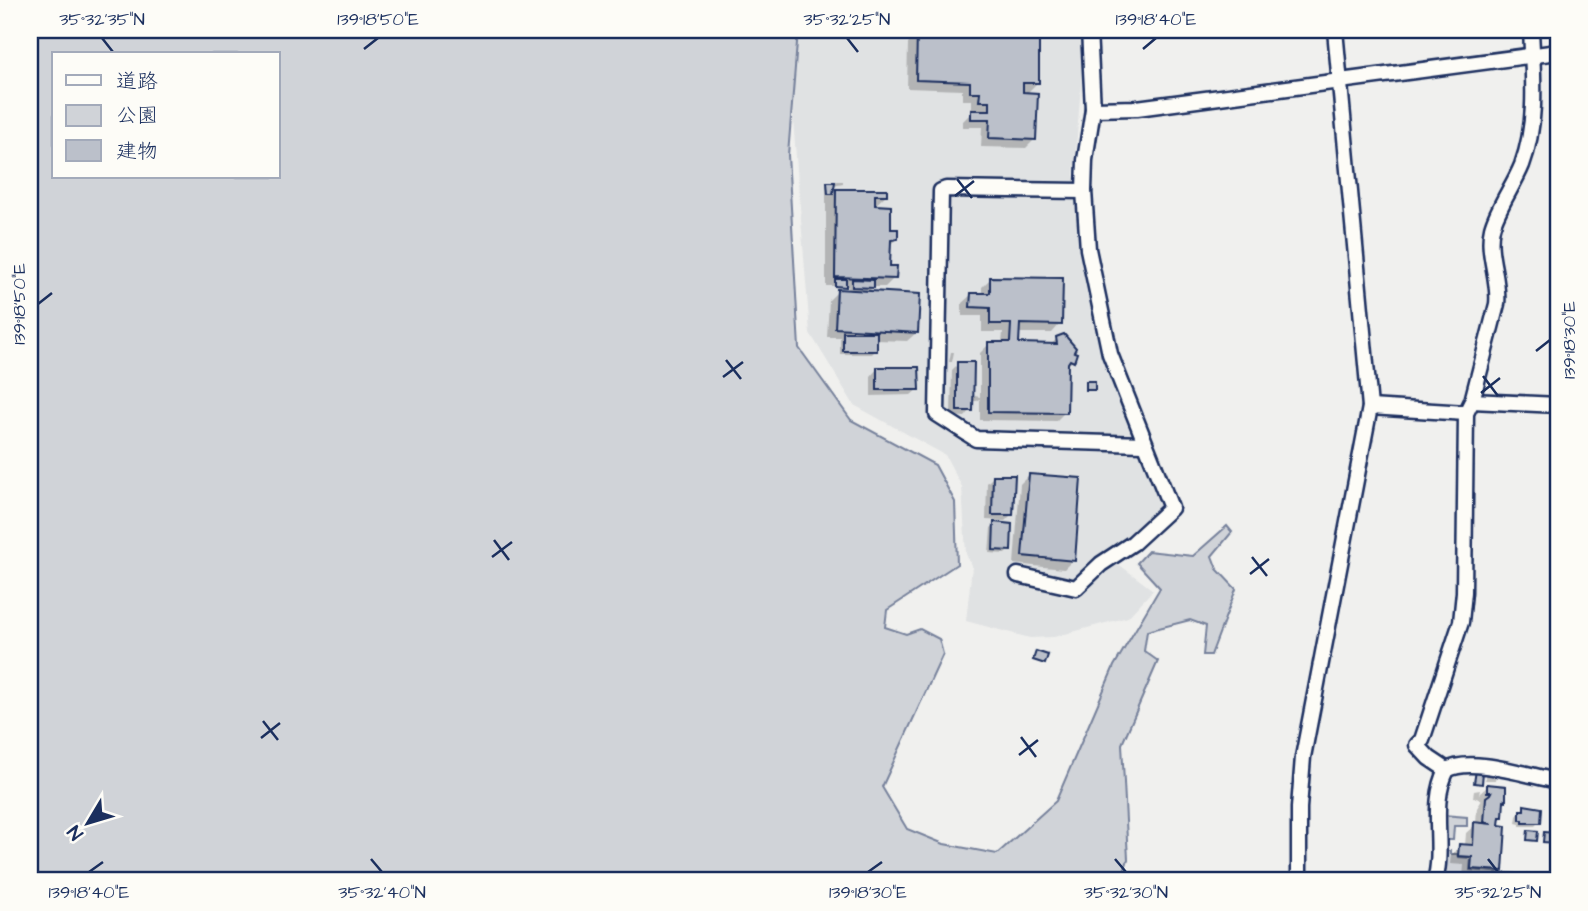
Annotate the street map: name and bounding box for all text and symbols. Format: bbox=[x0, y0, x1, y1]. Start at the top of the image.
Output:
text: 35°32'35"N bbox=[59, 7, 145, 32]
text: 139°18'50"E bbox=[337, 7, 419, 32]
text: 35°32'25"N bbox=[804, 7, 890, 32]
text: 139°18'40"E bbox=[1115, 7, 1197, 32]
legend bbox=[52, 52, 280, 178]
text: 道路 bbox=[116, 67, 158, 96]
text: 公園 bbox=[116, 101, 158, 130]
text: 建物 bbox=[116, 137, 158, 166]
text: 139°18'50"E bbox=[7, 263, 32, 345]
text: 139°18'30"E bbox=[1557, 301, 1582, 379]
north arrow bbox=[52, 788, 122, 858]
text: N bbox=[61, 819, 90, 846]
text: 139°18'40"E bbox=[48, 880, 130, 905]
text: 35°32'40"N bbox=[338, 880, 426, 905]
text: 139°18'30"E bbox=[829, 880, 907, 905]
text: 35°32'30"N bbox=[1084, 880, 1168, 905]
text: 35°32'25"N bbox=[1455, 880, 1541, 905]

